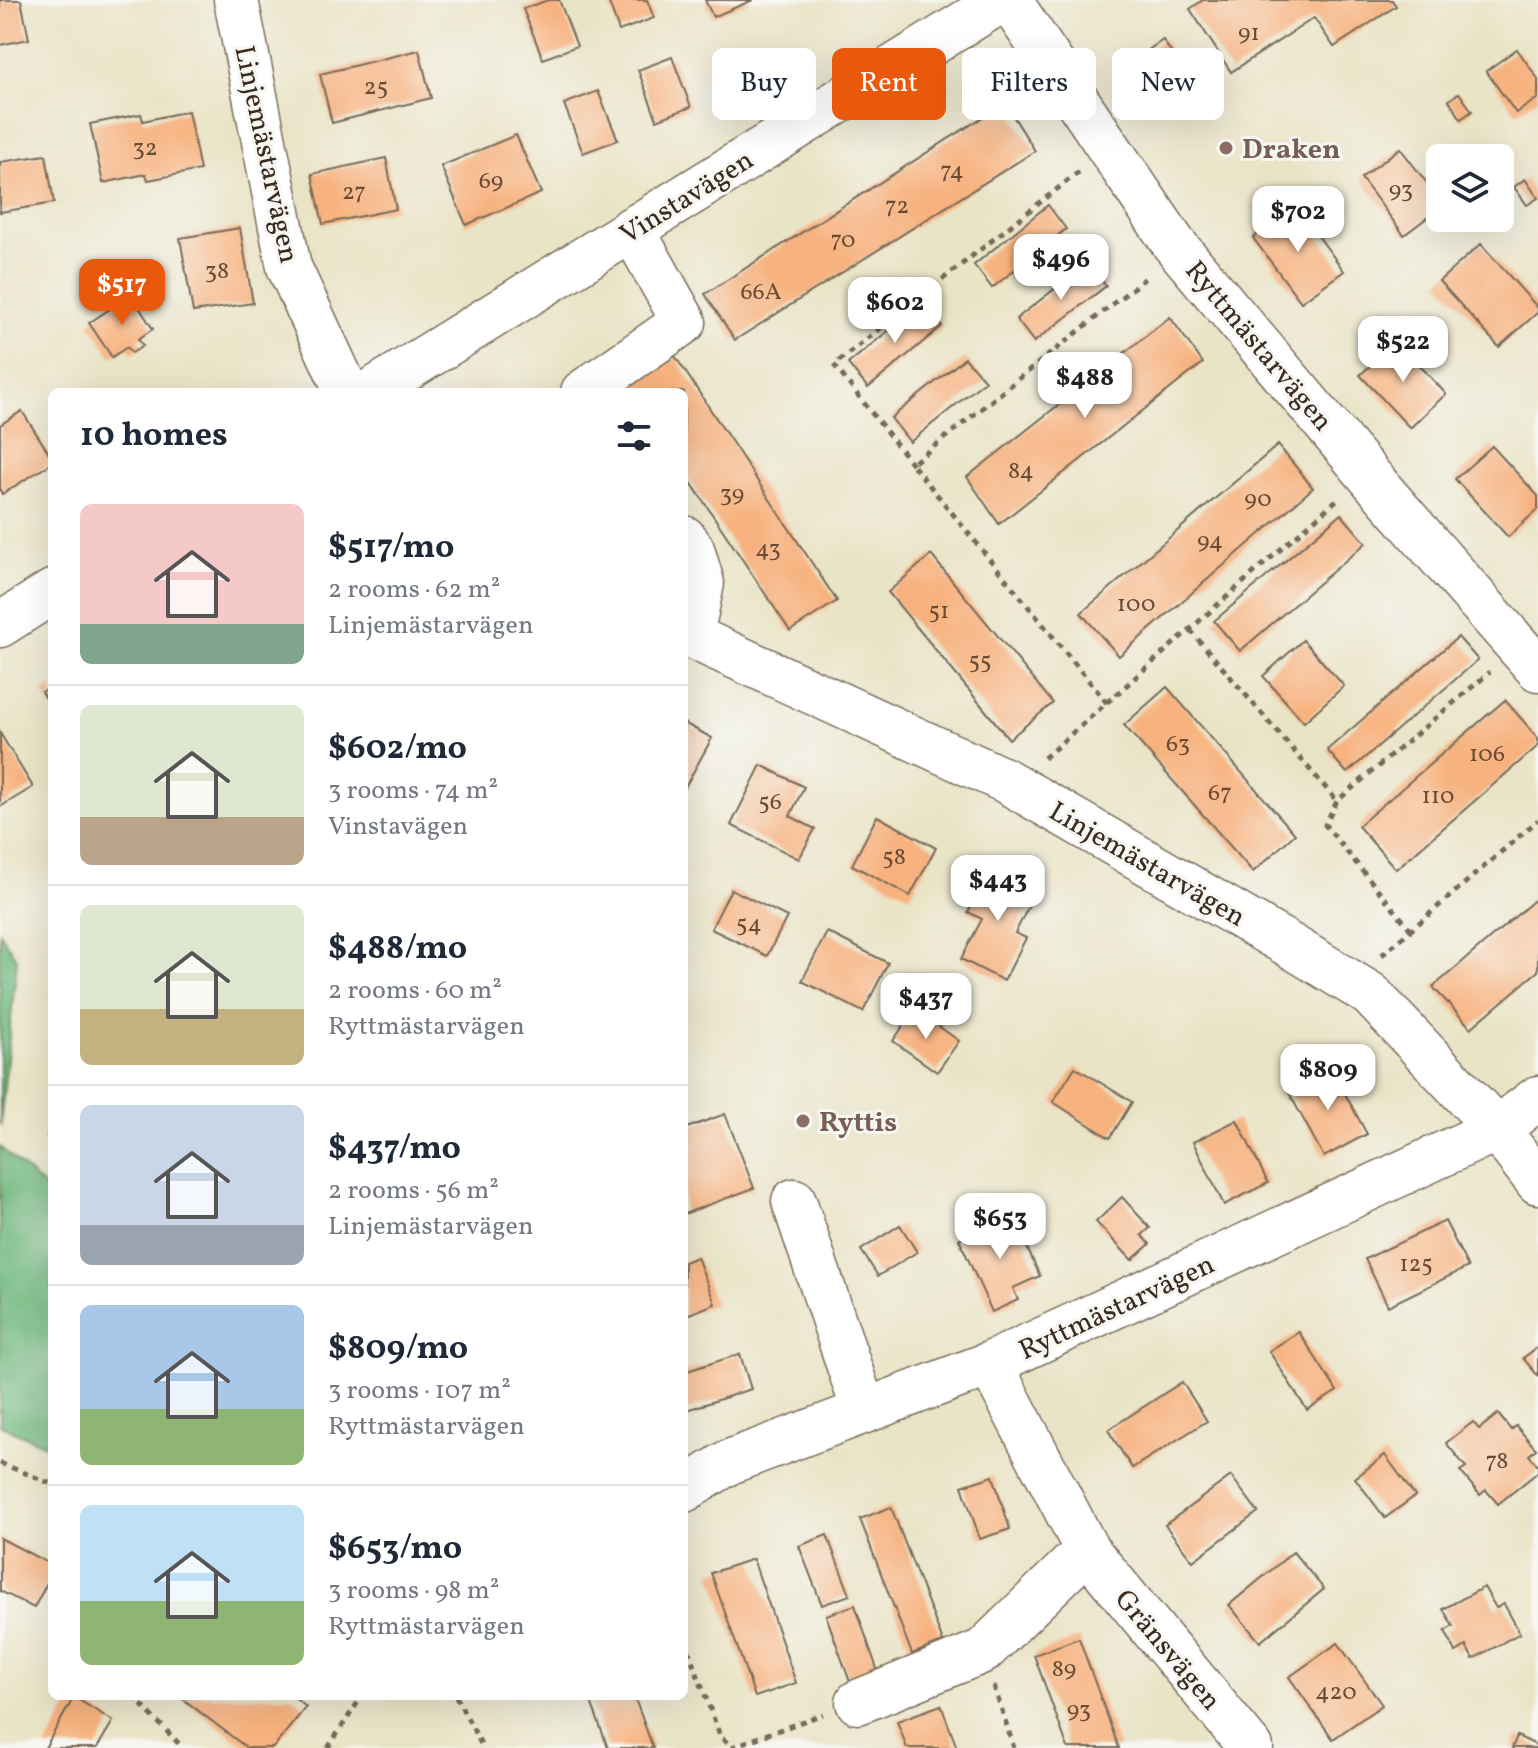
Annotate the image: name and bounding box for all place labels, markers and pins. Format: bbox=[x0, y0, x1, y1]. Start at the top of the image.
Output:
place label: Draken bbox=[1242, 131, 1340, 170]
marker: Draken bbox=[1217, 139, 1235, 157]
pin: $702 bbox=[1251, 186, 1345, 254]
pin: $496 bbox=[1014, 234, 1108, 302]
pin: $517 bbox=[75, 259, 169, 327]
pin: $602 bbox=[848, 277, 942, 345]
pin: $522 bbox=[1356, 316, 1450, 384]
pin: $488 bbox=[1038, 352, 1132, 420]
pin: $443 bbox=[951, 855, 1045, 923]
pin: $437 bbox=[879, 973, 973, 1041]
pin: $809 bbox=[1281, 1044, 1375, 1112]
place label: Ryttis bbox=[819, 1104, 897, 1143]
marker: Ryttis bbox=[794, 1112, 812, 1130]
pin: $653 bbox=[953, 1193, 1047, 1261]

